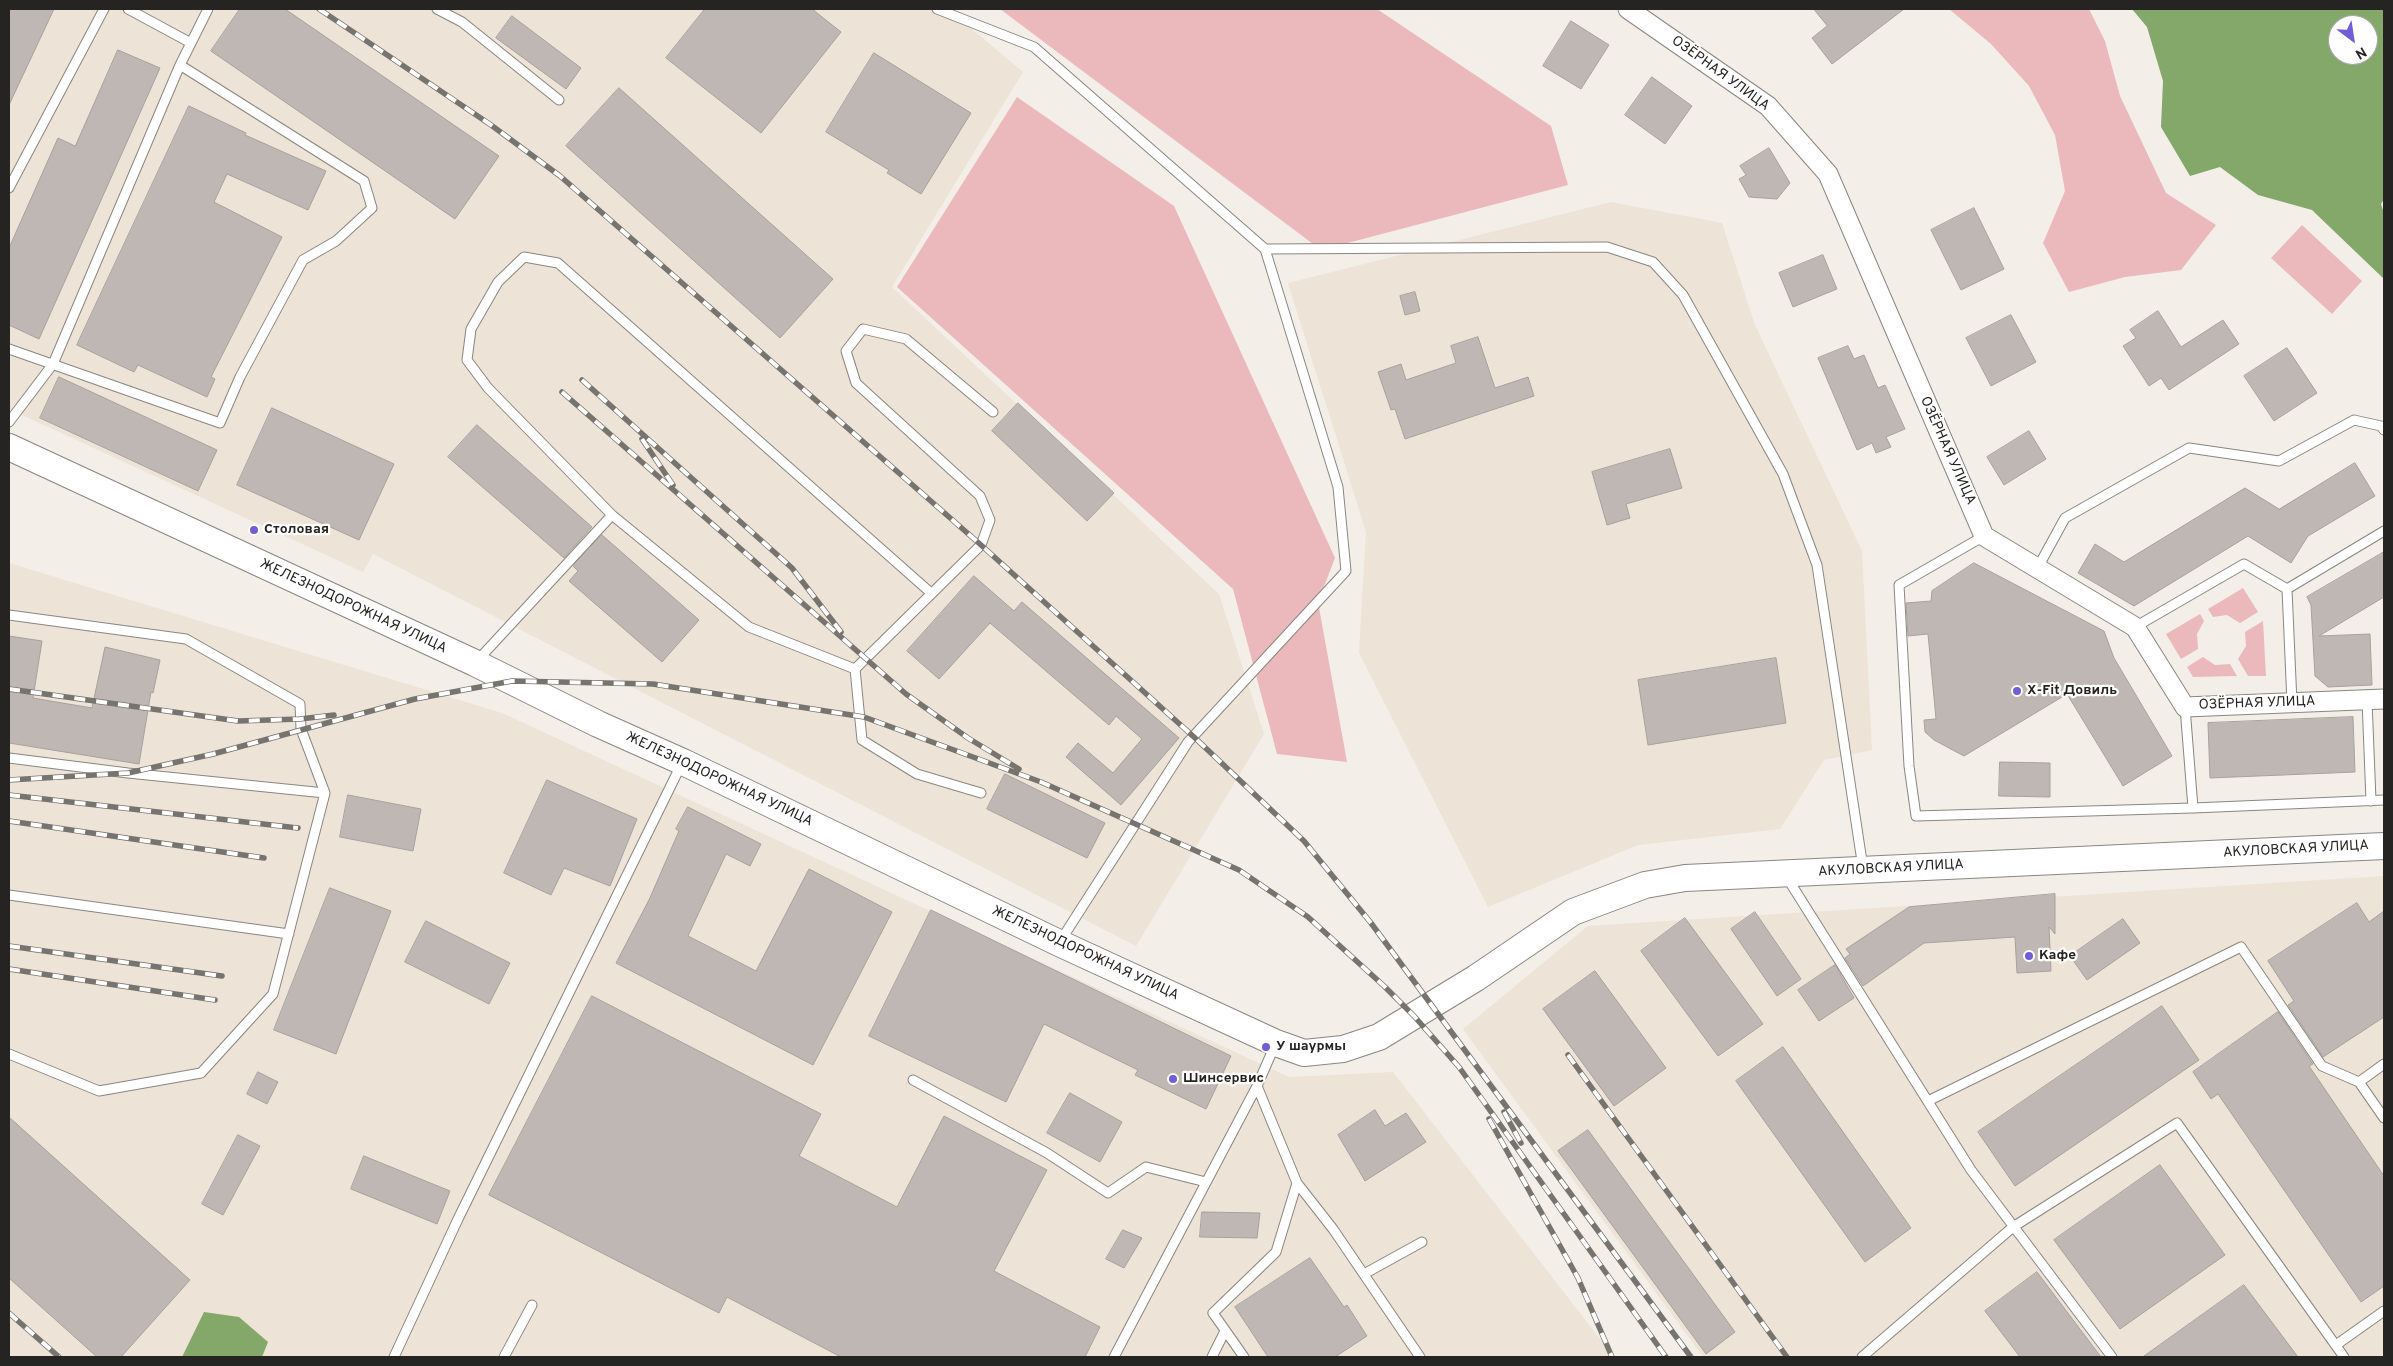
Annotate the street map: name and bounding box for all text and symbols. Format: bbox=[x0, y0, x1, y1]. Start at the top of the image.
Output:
north arrow bbox=[2328, 15, 2378, 65]
street label: ОЗЁРНАЯ УЛИЦА bbox=[1668, 33, 1772, 115]
text: N bbox=[2352, 43, 2369, 62]
street label: ОЗЁРНАЯ УЛИЦА bbox=[1916, 394, 1978, 508]
place label: Столовая bbox=[264, 522, 329, 538]
marker: Столовая bbox=[248, 524, 260, 536]
street label: ЖЕЛЕЗНОДОРОЖНАЯ УЛИЦА bbox=[257, 556, 449, 658]
place label: X-Fit Довиль bbox=[2027, 683, 2117, 699]
marker: X-Fit Довиль bbox=[2011, 685, 2023, 697]
street label: ОЗЁРНАЯ УЛИЦА bbox=[2198, 694, 2316, 714]
street label: ЖЕЛЕЗНОДОРОЖНАЯ УЛИЦА bbox=[623, 729, 815, 831]
street label: АКУЛОВСКАЯ УЛИЦА bbox=[2223, 838, 2369, 862]
street label: АКУЛОВСКАЯ УЛИЦА bbox=[1818, 857, 1964, 881]
street label: ЖЕЛЕЗНОДОРОЖНАЯ УЛИЦА bbox=[989, 903, 1181, 1005]
place label: Кафе bbox=[2039, 948, 2076, 964]
marker: Кафе bbox=[2023, 950, 2035, 962]
place label: У шаурмы bbox=[1276, 1039, 1346, 1055]
marker: У шаурмы bbox=[1260, 1041, 1272, 1053]
place label: Шинсервис bbox=[1183, 1071, 1264, 1087]
marker: Шинсервис bbox=[1167, 1073, 1179, 1085]

